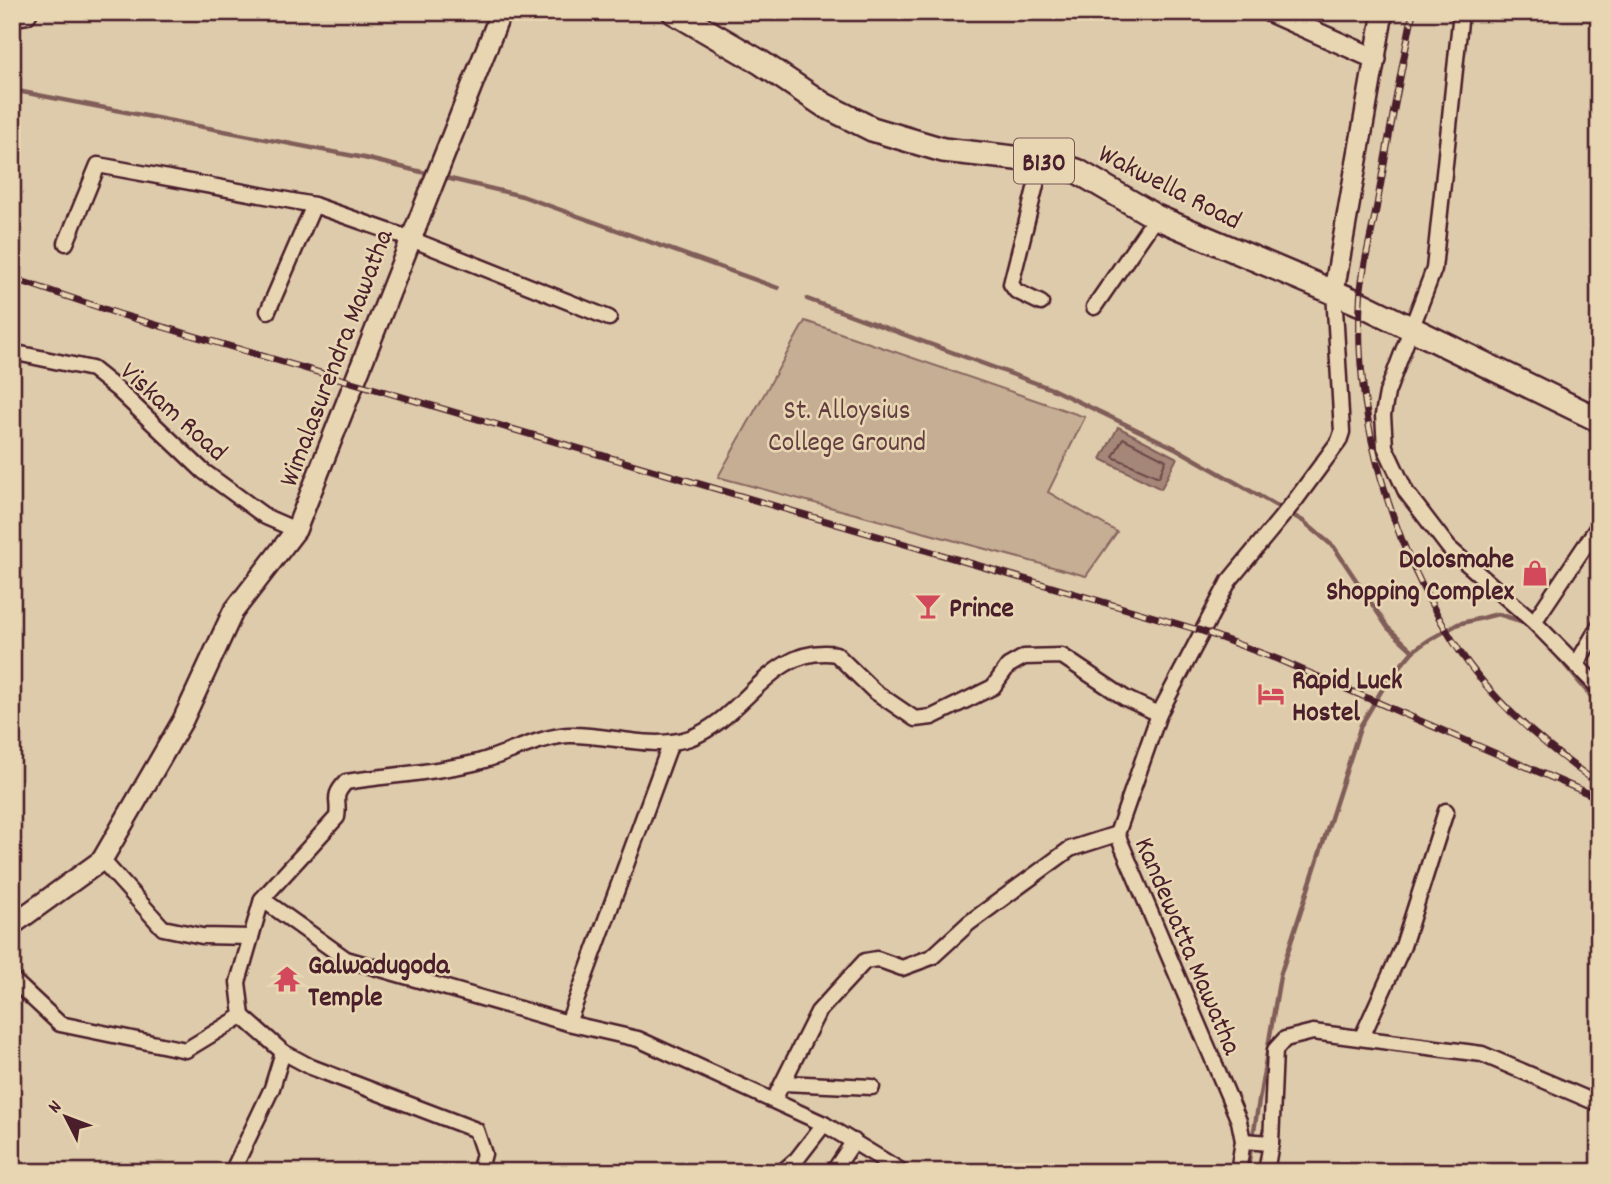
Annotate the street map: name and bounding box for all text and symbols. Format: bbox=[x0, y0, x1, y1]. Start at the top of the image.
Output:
street label: Wakwella Road bbox=[1090, 136, 1247, 243]
road number: B130 bbox=[1014, 138, 1074, 184]
street label: Wimalasurendra Mawatha bbox=[271, 223, 407, 493]
street label: Viskam Road bbox=[109, 354, 234, 473]
park label: St. Alloysius College Ground bbox=[768, 393, 926, 465]
place label: Dolosmahe Shopping Complex bbox=[1326, 542, 1515, 614]
shop icon: Dolosmahe Shopping Complex bbox=[1520, 558, 1550, 588]
bar icon: Prince bbox=[913, 591, 943, 621]
place label: Prince bbox=[949, 591, 1014, 631]
place label: Rapid Luck Hostel bbox=[1292, 663, 1403, 735]
hotel icon: Rapid Luck Hostel bbox=[1256, 679, 1286, 709]
street label: Kandewatta Mawatha bbox=[1122, 832, 1250, 1063]
place label: Galwadugoda Temple bbox=[308, 948, 450, 1020]
temple icon: Galwadugoda Temple bbox=[272, 964, 302, 994]
north arrow bbox=[32, 1082, 102, 1152]
text: N bbox=[43, 1095, 69, 1120]

